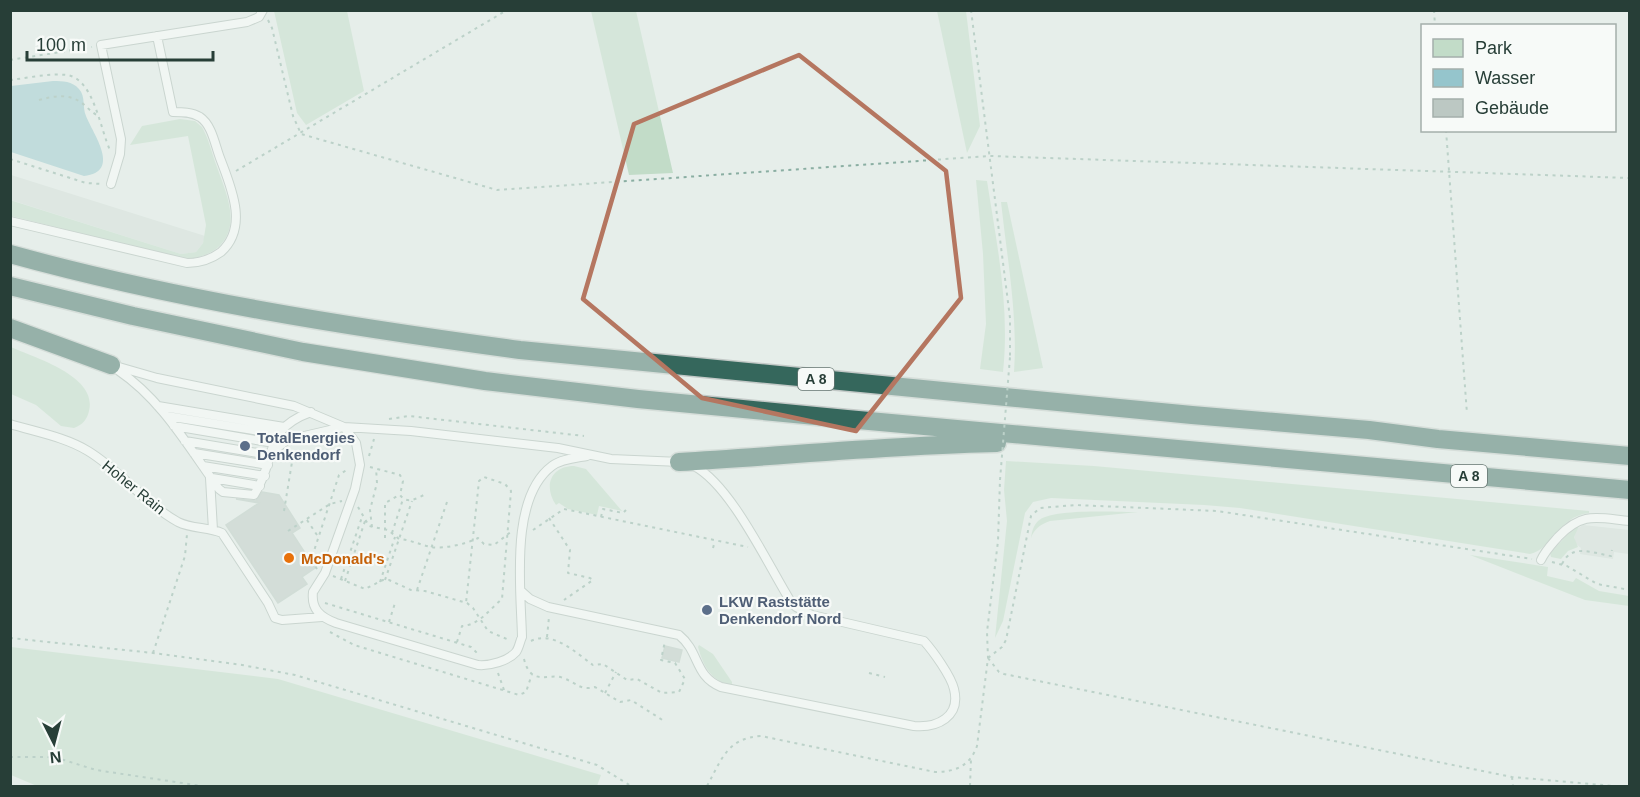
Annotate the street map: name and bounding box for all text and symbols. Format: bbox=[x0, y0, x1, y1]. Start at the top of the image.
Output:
scale bar bbox=[27, 24, 213, 62]
legend bbox=[1421, 24, 1616, 132]
text: 100 m bbox=[36, 35, 86, 55]
text: Park bbox=[1475, 38, 1513, 58]
text: Wasser bbox=[1475, 68, 1535, 88]
text: Gebäude bbox=[1475, 98, 1549, 118]
road number: A 8 bbox=[798, 368, 834, 390]
place label: TotalEnergies Denkendorf bbox=[257, 429, 355, 463]
marker: TotalEnergies Denkendorf bbox=[238, 439, 252, 453]
street label: Hoher Rain bbox=[99, 457, 169, 517]
road number: A 8 bbox=[1451, 465, 1487, 487]
place label: McDonald's bbox=[301, 550, 385, 567]
marker: McDonald's bbox=[282, 551, 296, 565]
place label: LKW Raststätte Denkendorf Nord bbox=[719, 593, 842, 627]
marker: LKW Raststätte Denkendorf Nord bbox=[700, 603, 714, 617]
north arrow bbox=[24, 713, 84, 773]
text: N bbox=[49, 748, 62, 766]

